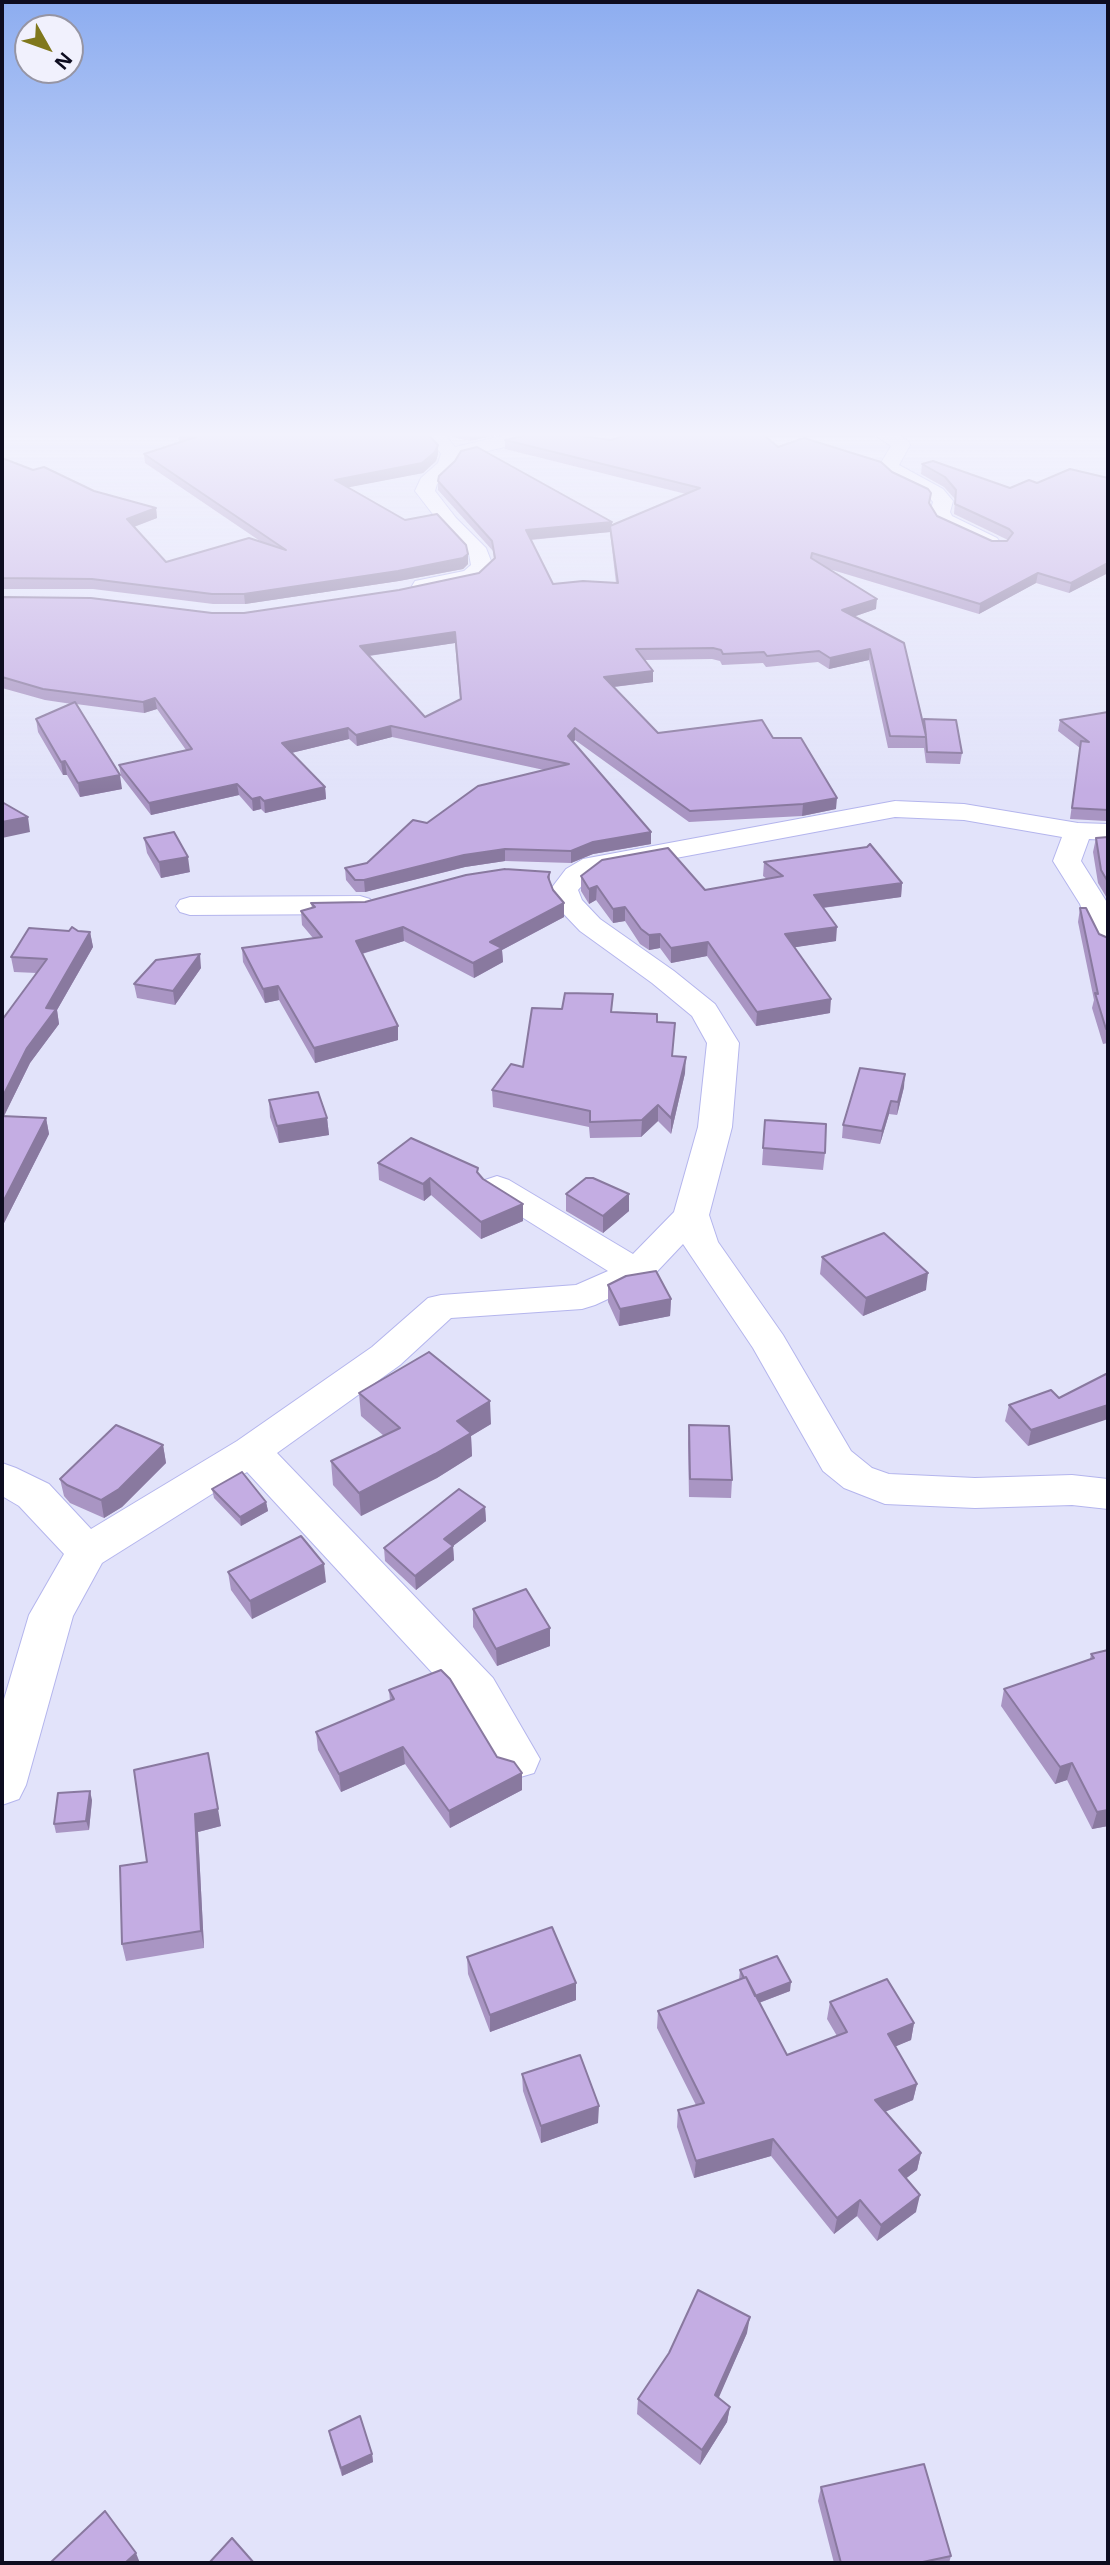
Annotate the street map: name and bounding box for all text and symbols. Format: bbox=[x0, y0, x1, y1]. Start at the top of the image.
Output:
north arrow bbox=[14, 14, 84, 84]
text: N bbox=[49, 47, 78, 75]

